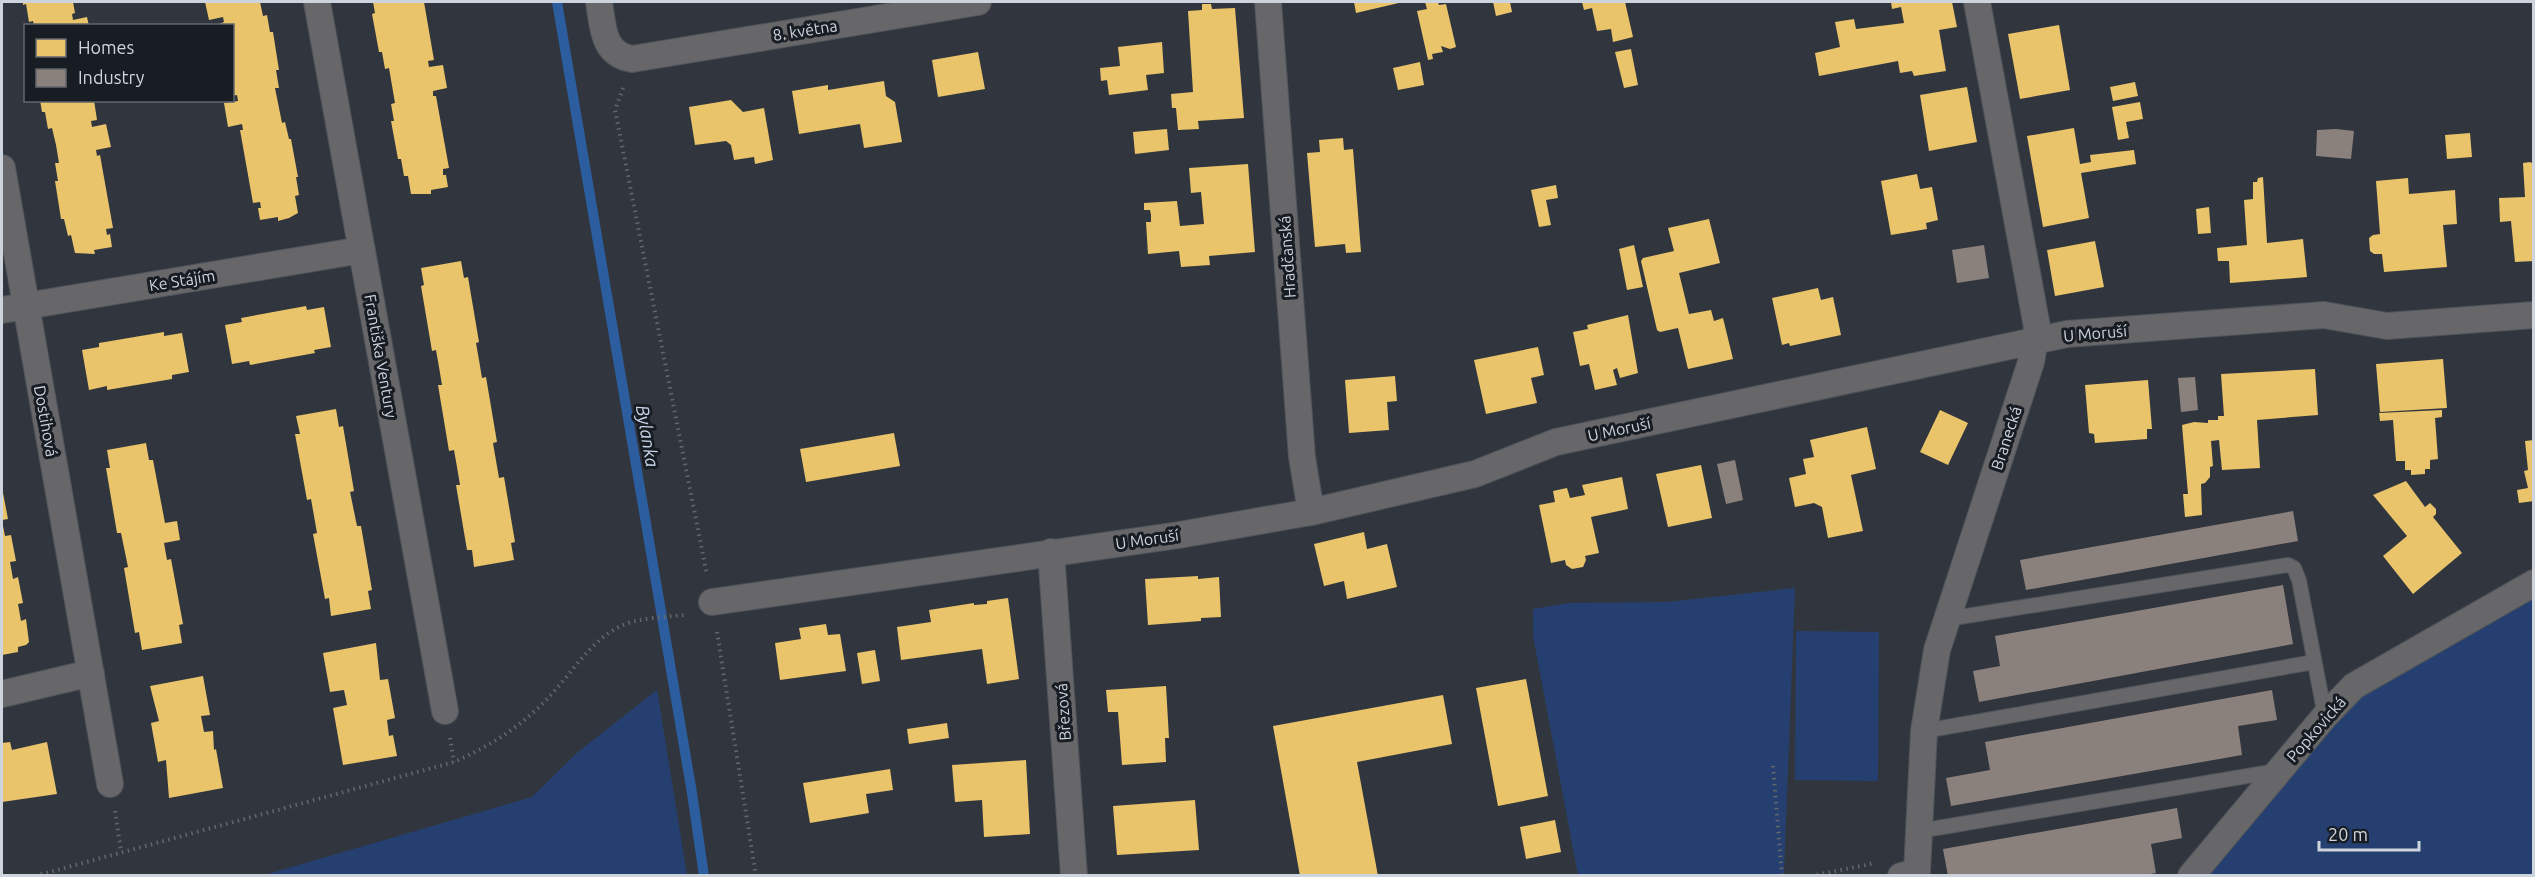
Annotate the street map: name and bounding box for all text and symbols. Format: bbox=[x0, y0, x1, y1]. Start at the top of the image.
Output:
street label: 8. května bbox=[771, 16, 839, 44]
legend bbox=[24, 24, 234, 102]
text: Homes bbox=[78, 37, 135, 57]
text: Industry bbox=[78, 67, 145, 87]
street label: Hradčanská bbox=[1275, 215, 1299, 299]
street label: Ke Stájím bbox=[148, 266, 216, 294]
street label: Františka Ventury bbox=[361, 293, 401, 420]
street label: U Moruší bbox=[2062, 321, 2129, 345]
street label: Dostihová bbox=[31, 384, 61, 458]
water label: Bylanka bbox=[633, 403, 663, 469]
street label: Branecká bbox=[1987, 404, 2025, 472]
street label: U Moruší bbox=[1586, 413, 1653, 444]
street label: U Moruší bbox=[1114, 525, 1181, 552]
street label: Březová bbox=[1052, 683, 1074, 741]
street label: Popkovická bbox=[2283, 693, 2349, 765]
scale bar bbox=[2319, 814, 2420, 852]
text: 20 m bbox=[2328, 824, 2368, 844]

